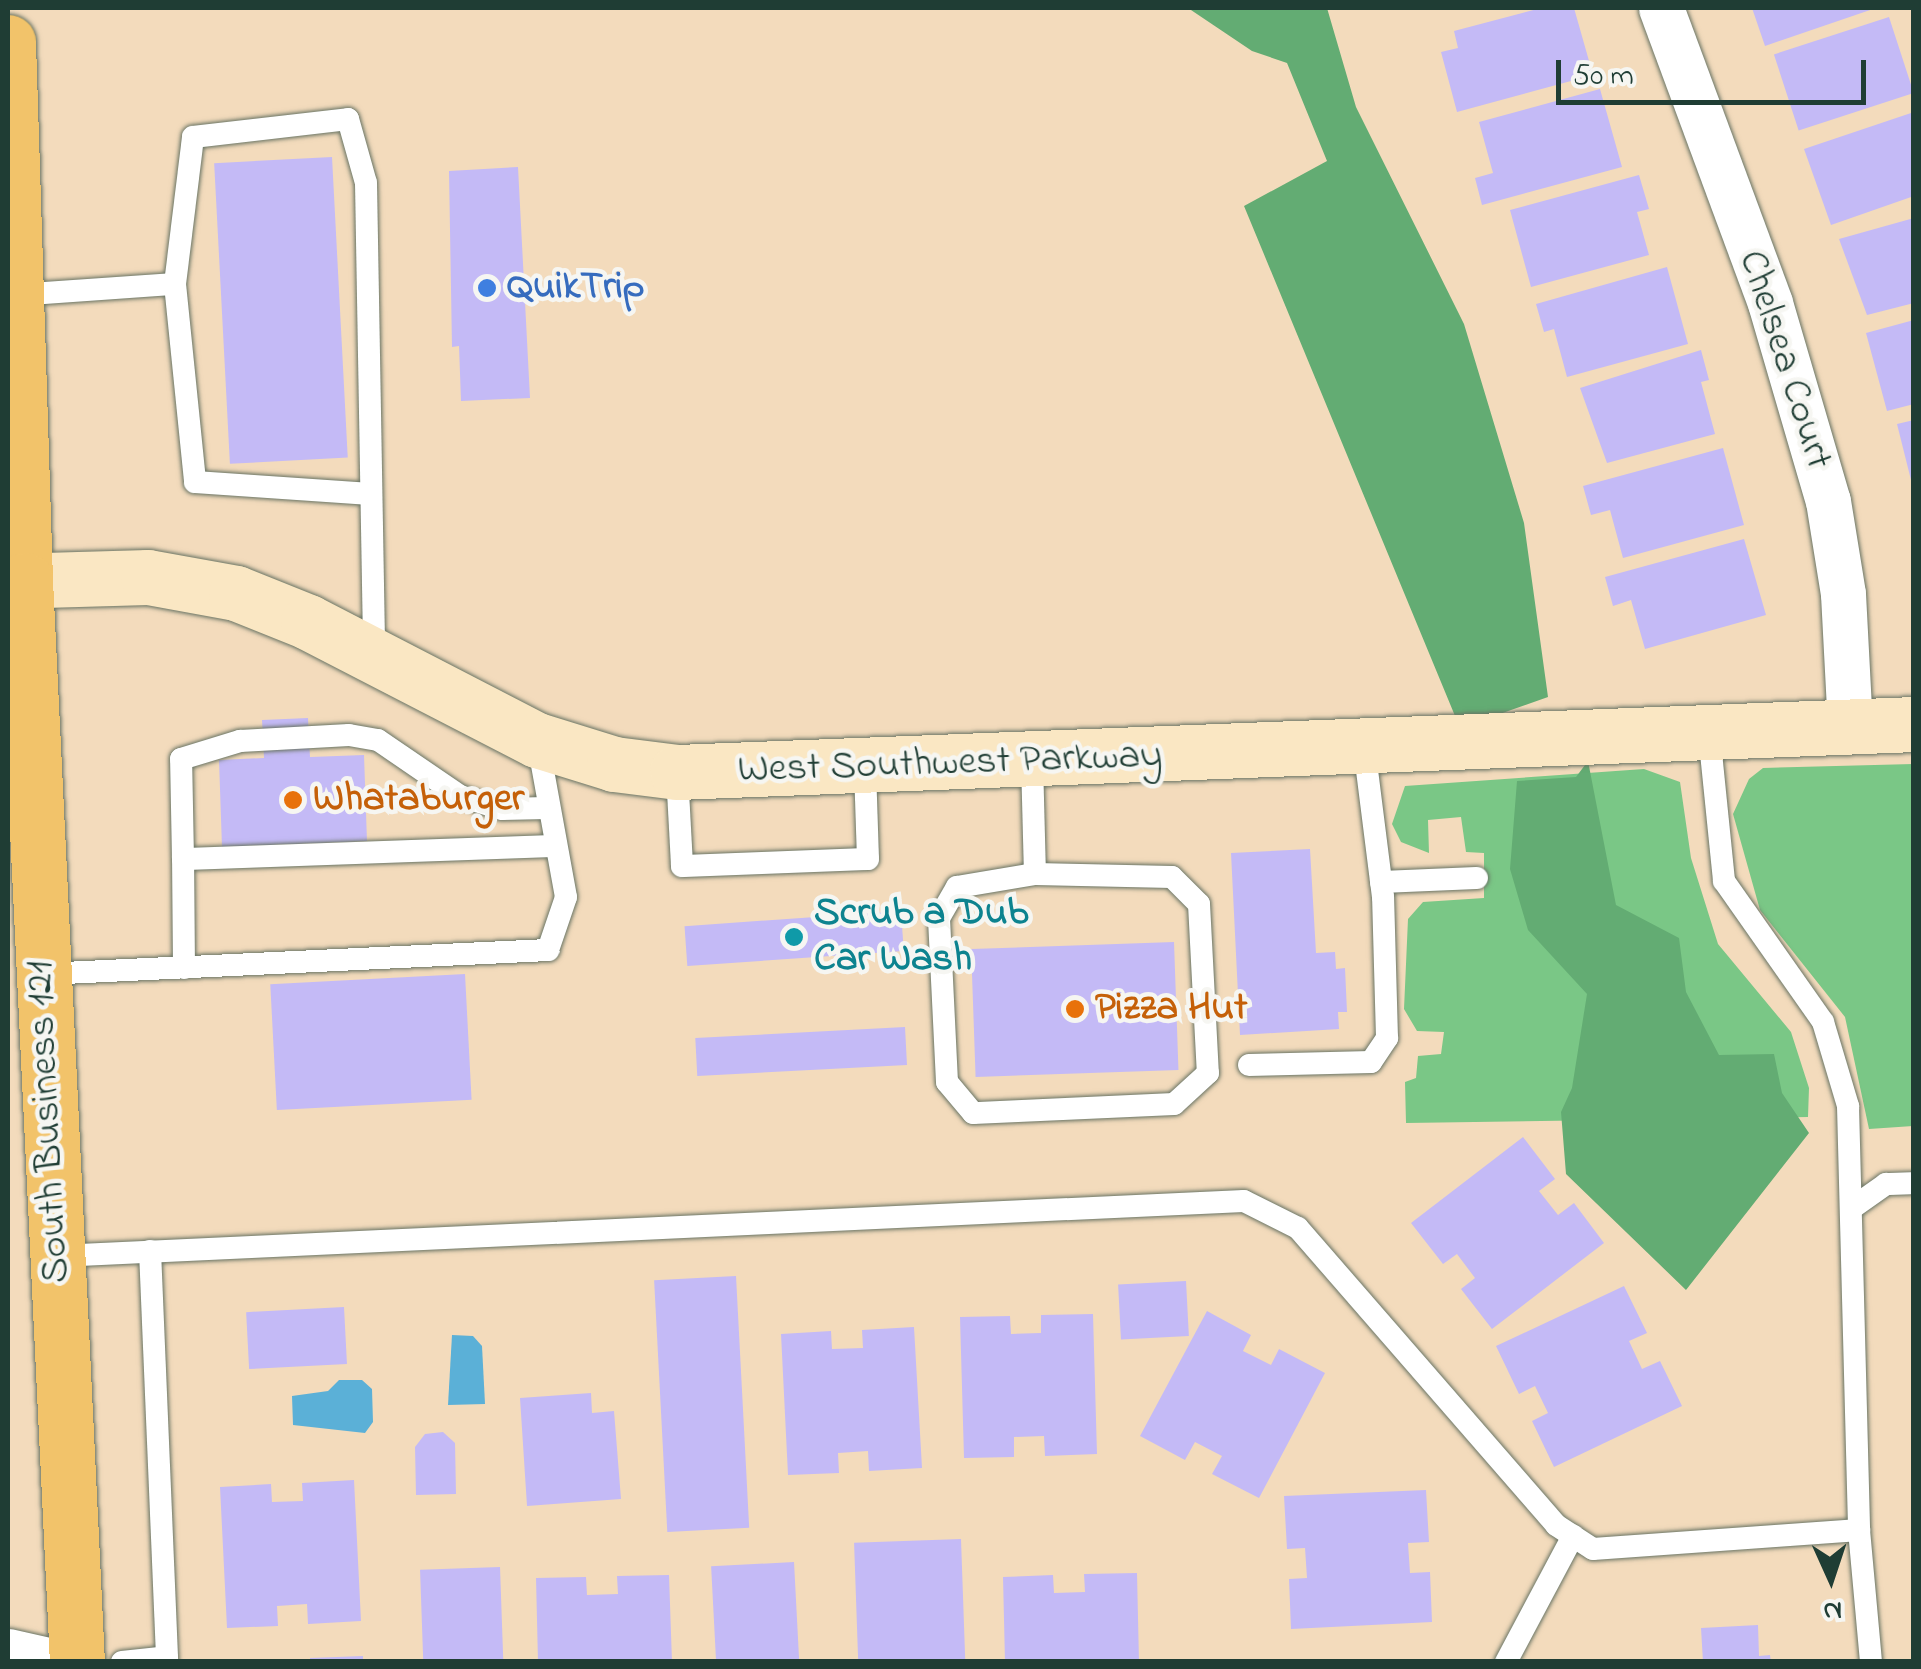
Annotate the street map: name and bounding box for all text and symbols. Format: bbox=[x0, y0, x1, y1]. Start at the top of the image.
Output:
scale bar bbox=[1561, 40, 1871, 102]
text: 50 m bbox=[1573, 55, 1634, 99]
street label: Chelsea Court bbox=[1726, 245, 1842, 475]
place label: QuikTrip bbox=[507, 264, 644, 312]
marker: QuikTrip bbox=[476, 277, 498, 299]
street label: West Southwest Parkway bbox=[737, 733, 1163, 795]
place label: Whataburger bbox=[313, 776, 524, 824]
marker: Whataburger bbox=[282, 789, 304, 811]
place label: Scrub a Dub Car Wash bbox=[814, 890, 1029, 984]
marker: Scrub a Dub Car Wash bbox=[783, 926, 805, 948]
street label: South Business 121 bbox=[17, 960, 81, 1284]
place label: Pizza Hut bbox=[1095, 985, 1248, 1033]
marker: Pizza Hut bbox=[1064, 998, 1086, 1020]
north arrow bbox=[1781, 1529, 1881, 1629]
text: N bbox=[1822, 1588, 1843, 1630]

